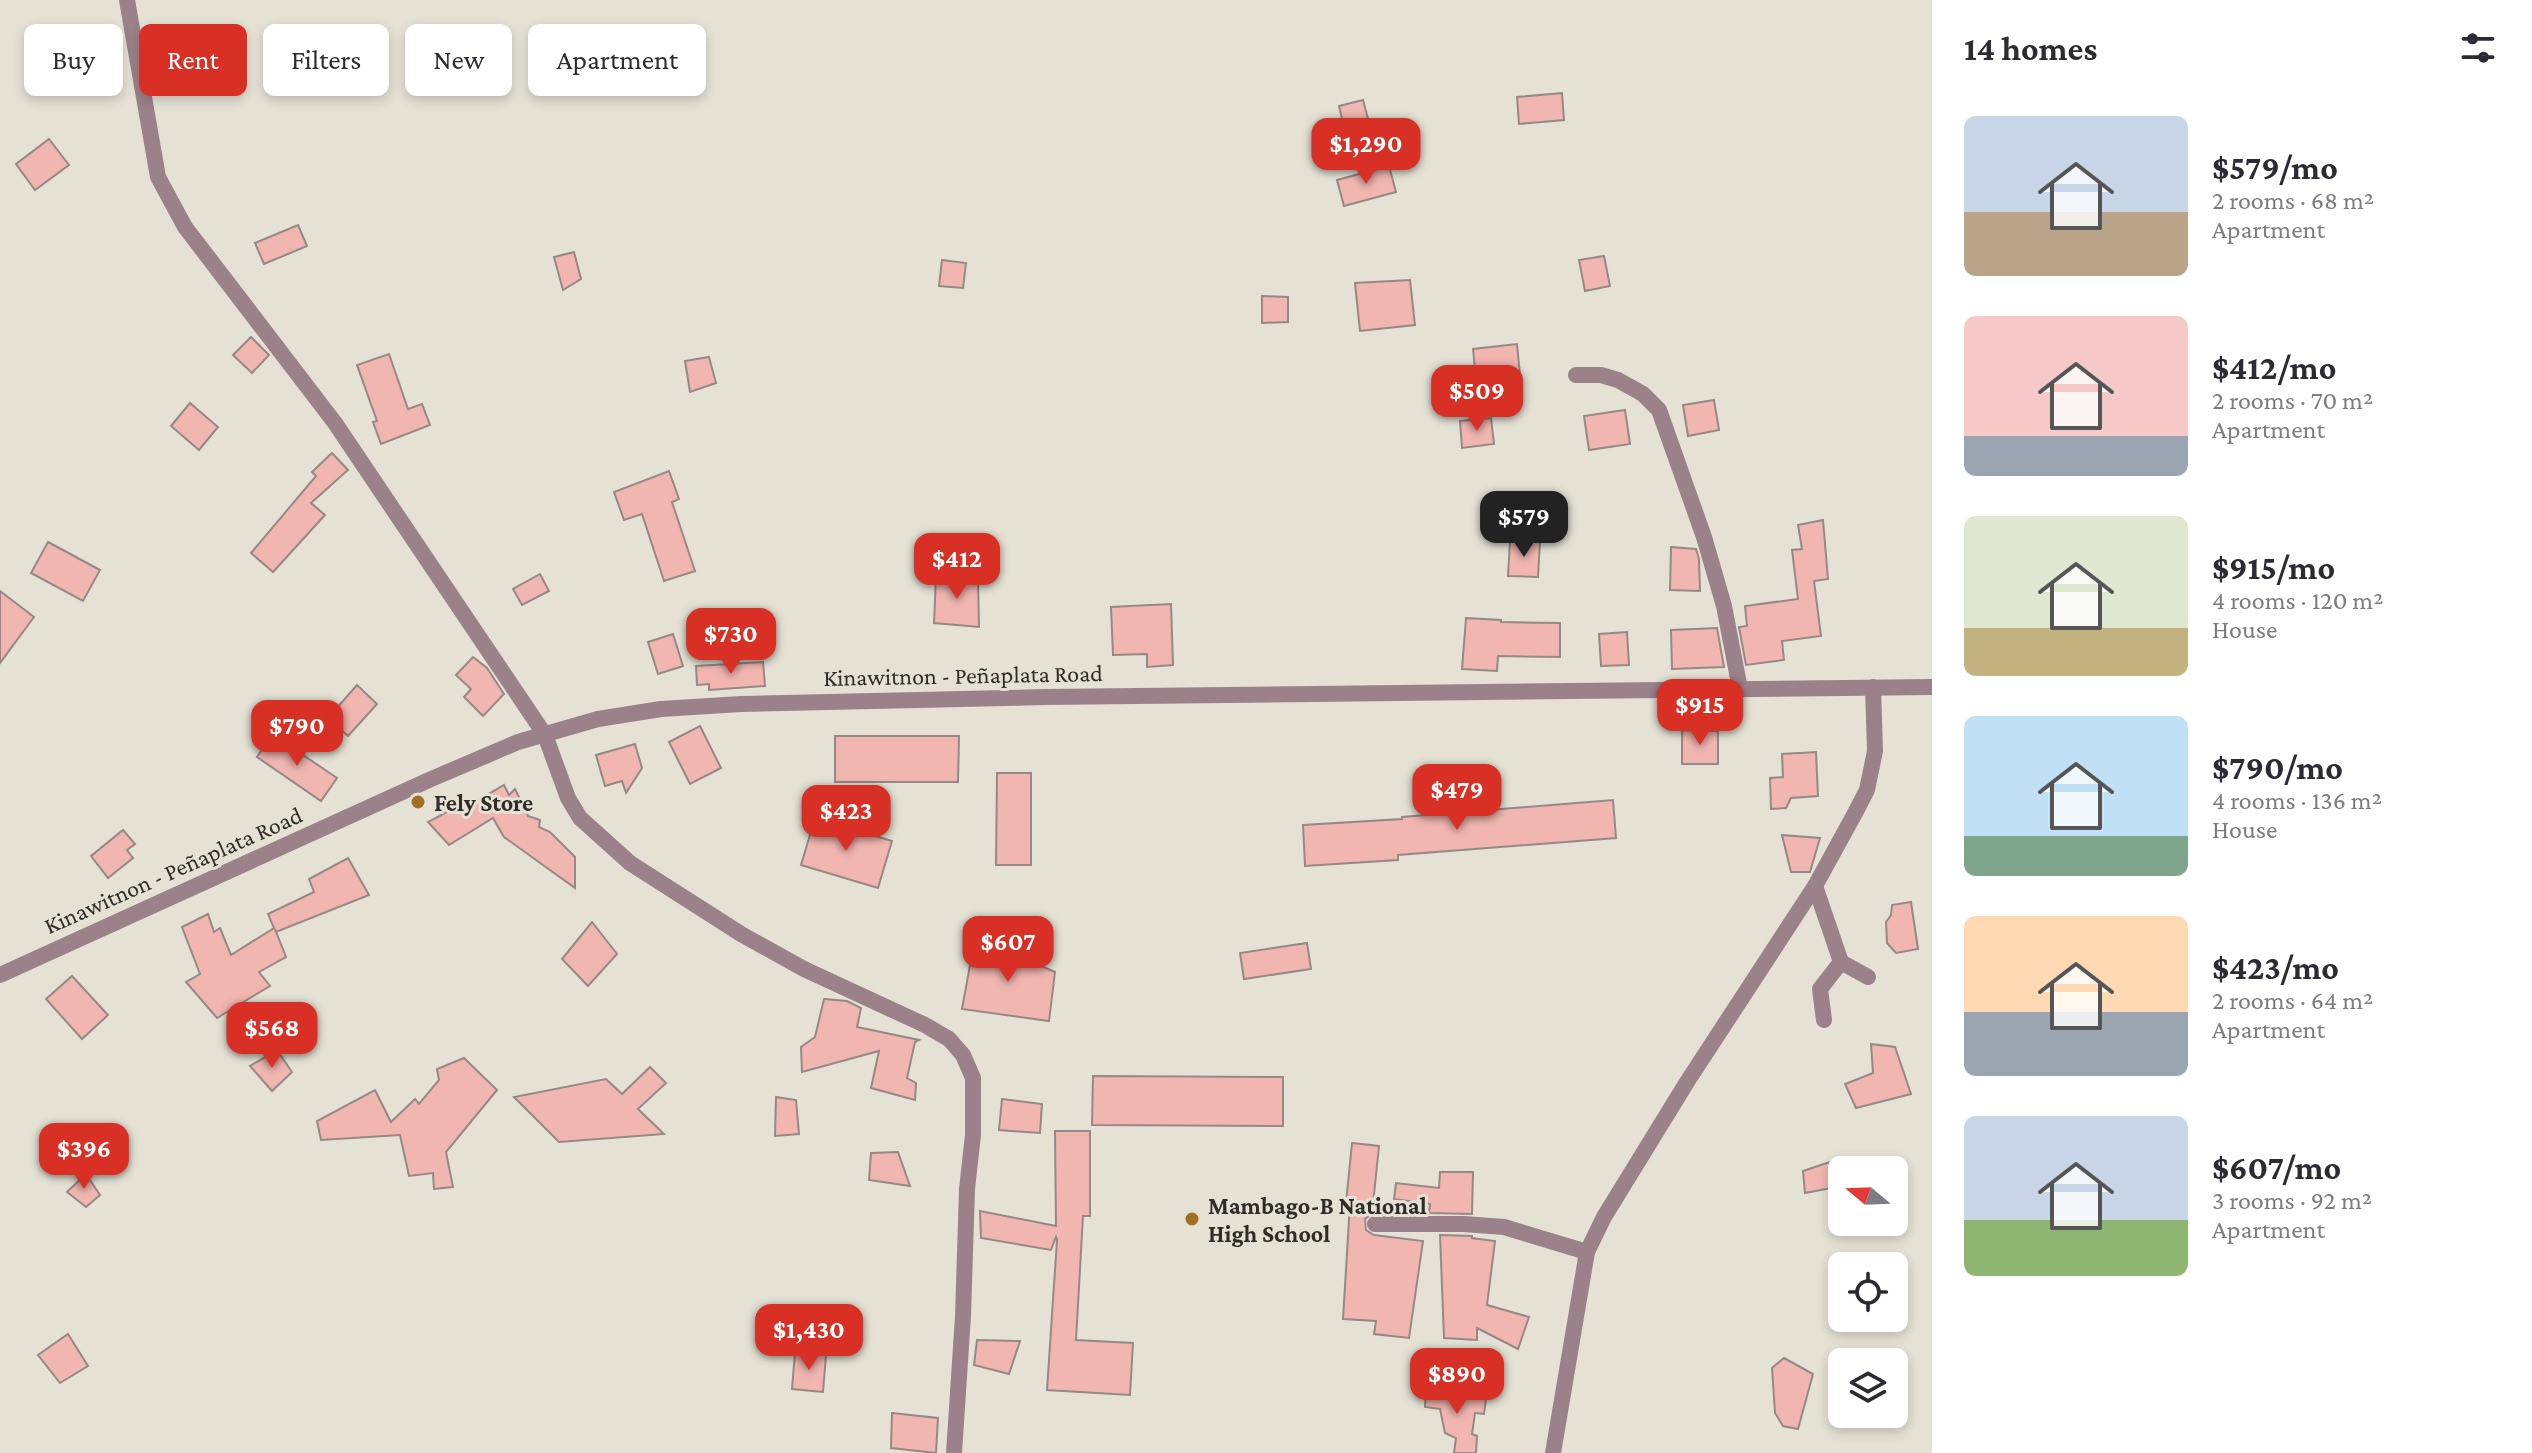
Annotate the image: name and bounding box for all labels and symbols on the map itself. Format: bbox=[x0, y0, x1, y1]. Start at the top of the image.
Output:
pin: $1,290 bbox=[1301, 118, 1431, 186]
pin: $509 bbox=[1430, 365, 1524, 433]
pin: $579 bbox=[1477, 491, 1571, 559]
pin: $412 bbox=[910, 533, 1004, 601]
pin: $730 bbox=[684, 608, 778, 676]
street label: Kinawitnon - Peñaplata Road bbox=[823, 659, 1103, 691]
pin: $915 bbox=[1653, 679, 1747, 747]
pin: $790 bbox=[250, 700, 344, 768]
pin: $479 bbox=[1410, 764, 1504, 832]
pin: $423 bbox=[799, 785, 893, 853]
place label: Fely Store bbox=[434, 789, 533, 816]
marker: Fely Store bbox=[409, 793, 427, 811]
street label: Kinawitnon - Peñaplata Road bbox=[40, 801, 307, 939]
pin: $607 bbox=[961, 916, 1055, 984]
pin: $568 bbox=[225, 1002, 319, 1070]
pin: $396 bbox=[37, 1123, 131, 1191]
north arrow bbox=[1828, 1156, 1908, 1236]
place label: Mambago-B National High School bbox=[1208, 1192, 1427, 1247]
marker: Mambago-B National High School bbox=[1183, 1210, 1201, 1228]
pin: $1,430 bbox=[744, 1304, 874, 1372]
pin: $890 bbox=[1410, 1348, 1504, 1416]

